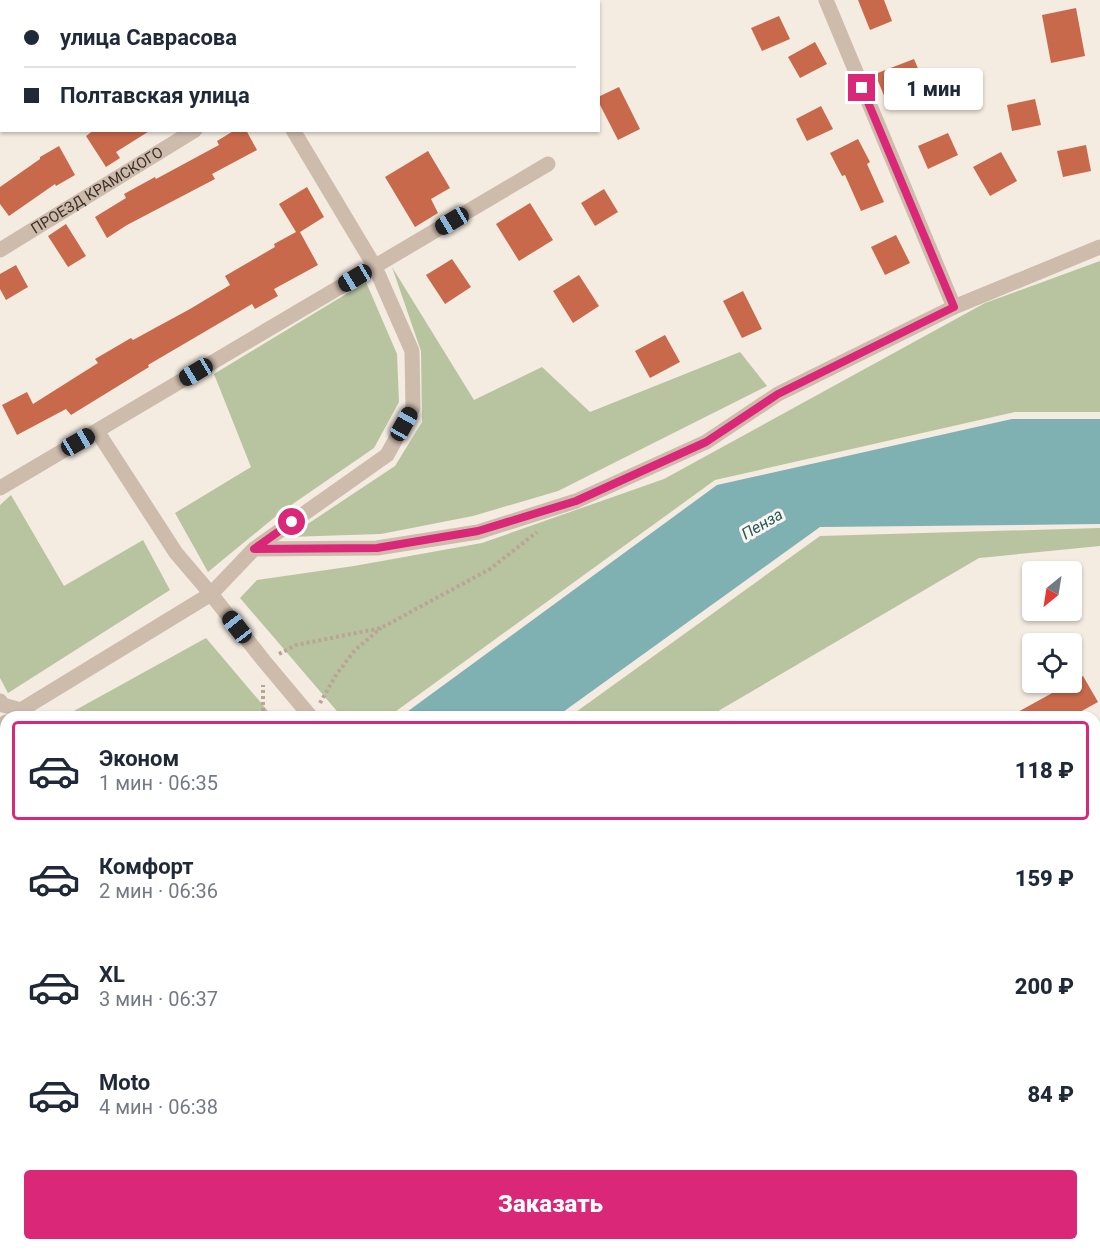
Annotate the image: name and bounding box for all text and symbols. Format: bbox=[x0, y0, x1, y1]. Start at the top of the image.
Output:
text: улица Саврасова bbox=[60, 25, 237, 50]
callout: 1 мин bbox=[883, 67, 982, 109]
route end bbox=[848, 74, 875, 101]
text: 1 мин bbox=[906, 77, 961, 101]
text: Полтавская улица bbox=[60, 83, 250, 108]
street label: ПРОЕЗД КРАМСКОГО bbox=[28, 143, 166, 238]
car bbox=[432, 204, 472, 238]
car bbox=[335, 261, 375, 295]
car bbox=[176, 355, 216, 389]
car bbox=[387, 404, 421, 444]
car bbox=[58, 425, 98, 459]
water label: Пенза bbox=[738, 505, 786, 543]
route start bbox=[278, 508, 305, 535]
north arrow bbox=[1022, 561, 1082, 621]
map controls bbox=[1022, 561, 1082, 693]
car bbox=[219, 607, 255, 647]
button: locate bbox=[1022, 633, 1082, 693]
icon: car bbox=[27, 744, 81, 798]
text: Эконом bbox=[99, 746, 179, 771]
text: 118 ₽ bbox=[1015, 758, 1074, 783]
text: 1 мин · 06:35 bbox=[99, 771, 218, 795]
icon: car bbox=[27, 852, 81, 906]
text: Комфорт bbox=[99, 854, 194, 879]
text: 159 ₽ bbox=[1015, 866, 1074, 891]
text: 2 мин · 06:36 bbox=[99, 879, 218, 903]
icon: car bbox=[27, 960, 81, 1014]
text: XL bbox=[99, 962, 125, 987]
text: 200 ₽ bbox=[1015, 974, 1074, 999]
text: 3 мин · 06:37 bbox=[99, 987, 218, 1011]
icon: car bbox=[27, 1068, 81, 1122]
text: Moto bbox=[99, 1070, 150, 1095]
text: 84 ₽ bbox=[1027, 1082, 1074, 1107]
text: 4 мин · 06:38 bbox=[99, 1095, 218, 1119]
button: Заказать bbox=[24, 1170, 1077, 1239]

